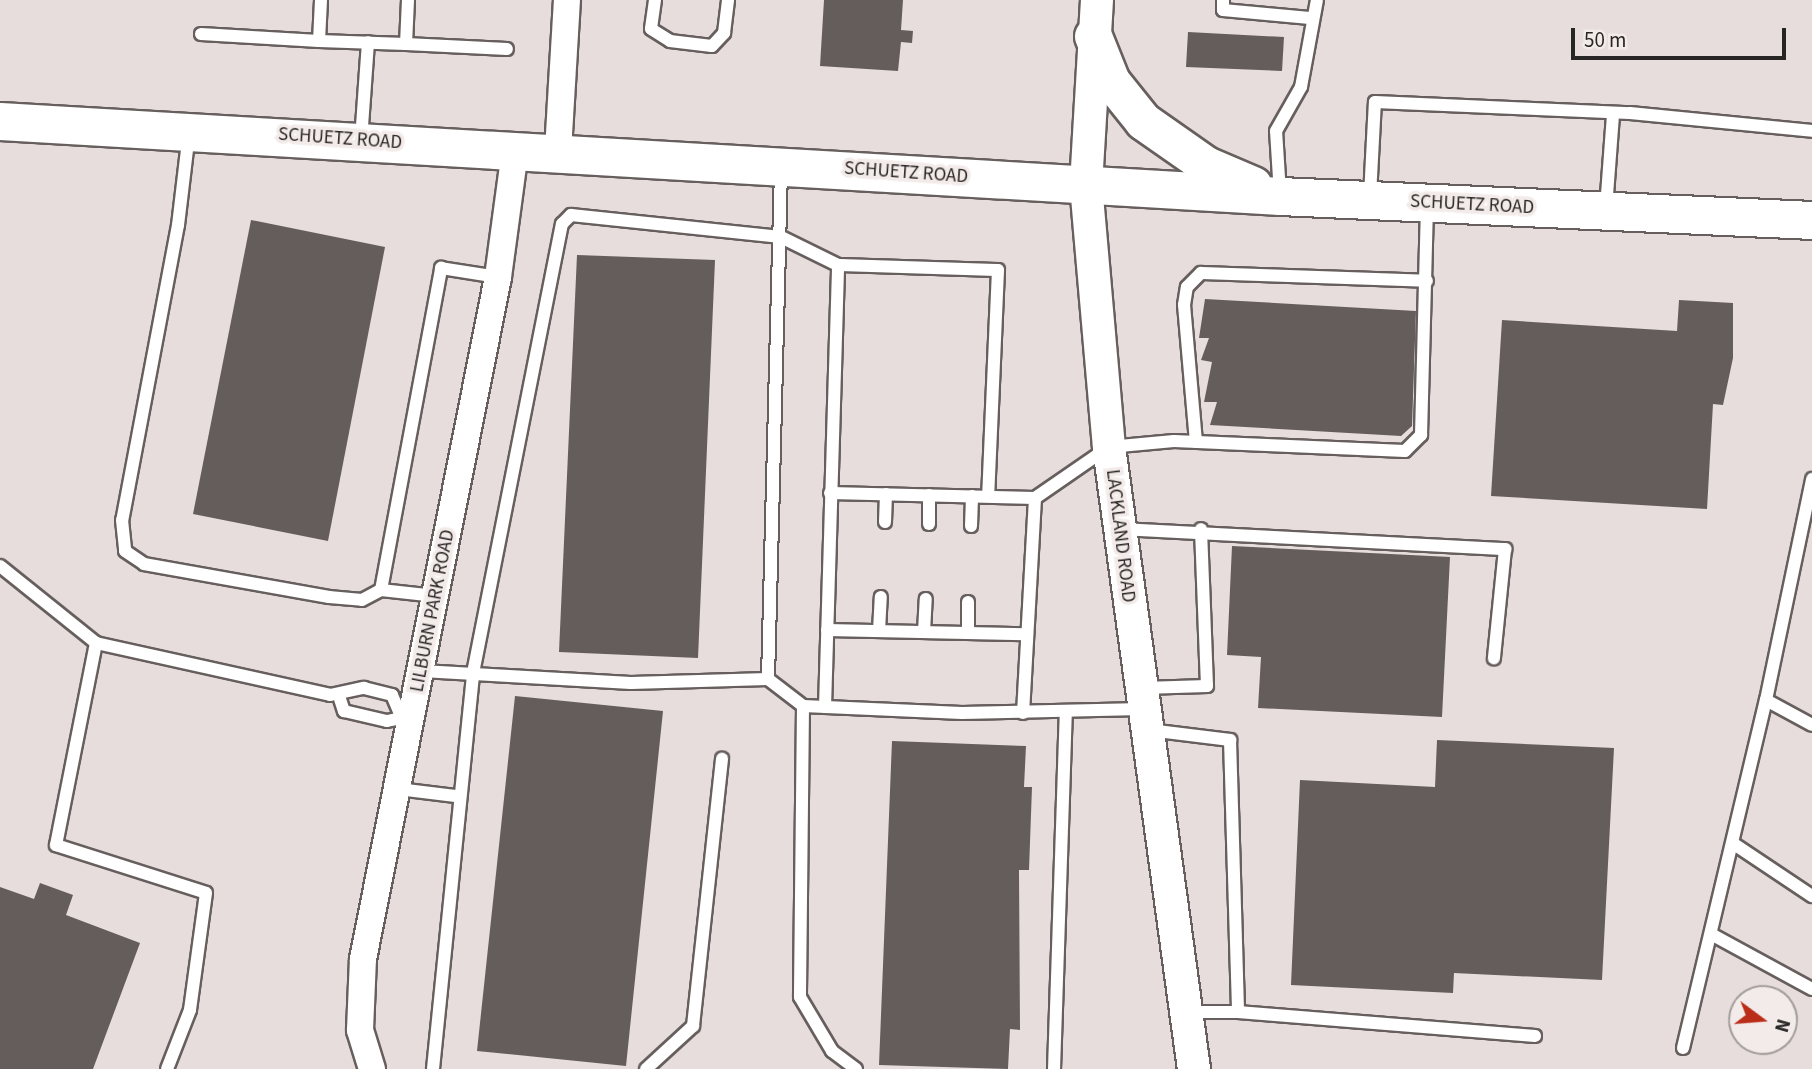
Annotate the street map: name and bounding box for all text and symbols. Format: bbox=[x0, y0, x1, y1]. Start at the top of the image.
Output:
scale bar bbox=[1574, 14, 1789, 58]
text: 50 m bbox=[1584, 25, 1626, 55]
street label: SCHUETZ ROAD bbox=[277, 123, 403, 155]
street label: SCHUETZ ROAD bbox=[843, 157, 969, 189]
street label: SCHUETZ ROAD bbox=[1409, 190, 1535, 220]
street label: LACKLAND ROAD bbox=[1101, 468, 1139, 604]
street label: LILBURN PARK ROAD bbox=[406, 528, 460, 694]
north arrow bbox=[1728, 985, 1798, 1055]
text: N bbox=[1767, 1016, 1796, 1035]

